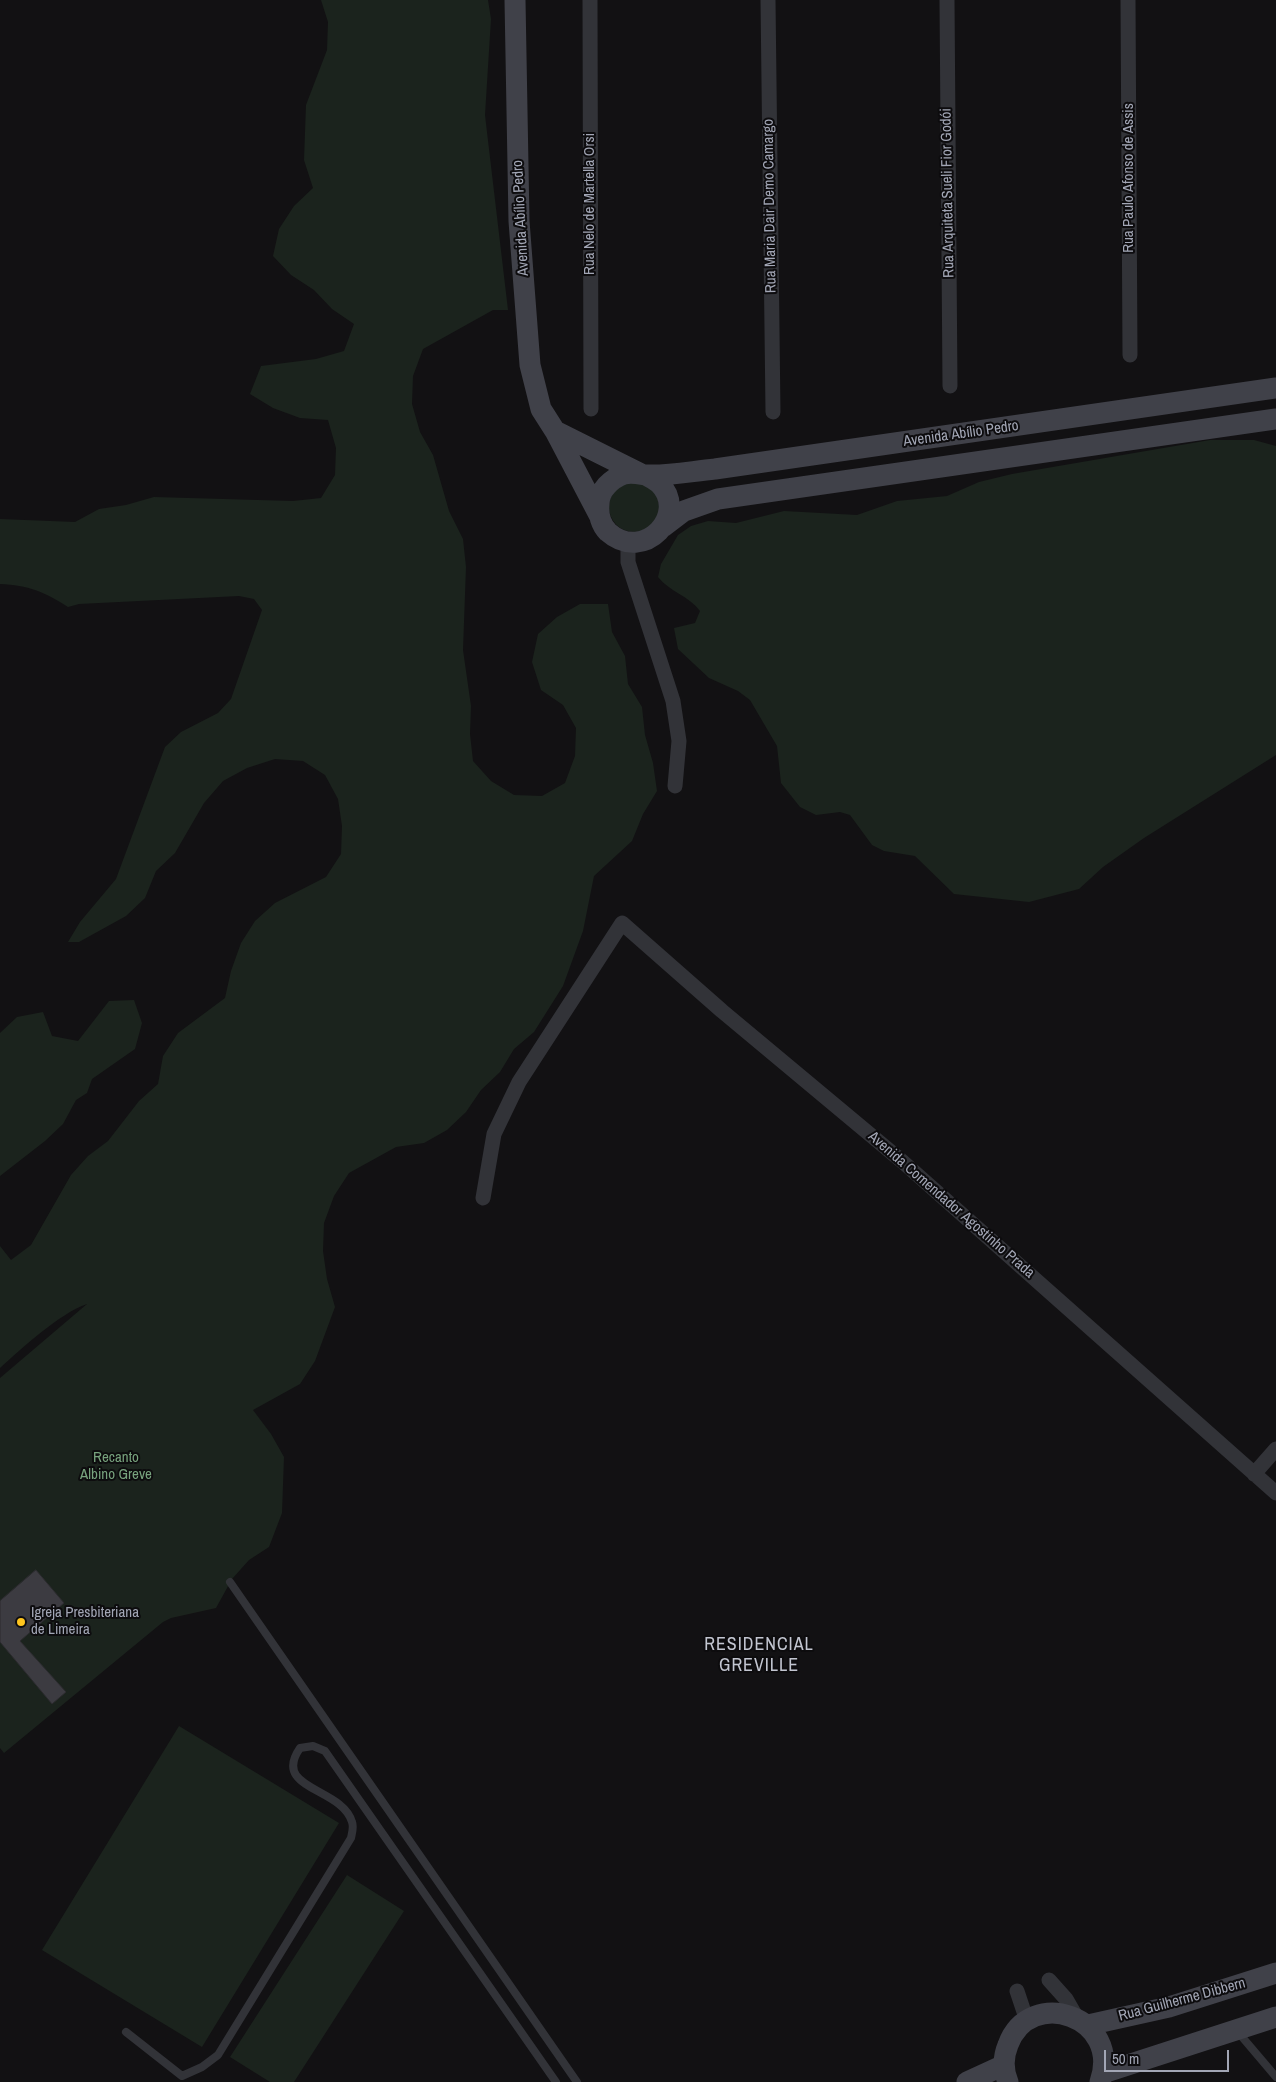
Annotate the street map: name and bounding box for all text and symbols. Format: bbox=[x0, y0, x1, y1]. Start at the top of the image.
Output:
street label: Rua Paulo Afonso de Assis bbox=[1120, 103, 1138, 253]
street label: Rua Arquiteta Sueli Fior Godói bbox=[938, 108, 958, 278]
street label: Rua Maria Dair Demo Camargo bbox=[759, 119, 781, 293]
street label: Rua Nelo de Martella Orsi bbox=[581, 133, 599, 275]
street label: Avenida Abílio Pedro bbox=[509, 160, 533, 276]
street label: Avenida Abílio Pedro bbox=[902, 417, 1020, 451]
street label: Avenida Comendador Agostinho Prada bbox=[864, 1128, 1038, 1282]
park label: Recanto Albino Greve bbox=[80, 1449, 152, 1484]
place label: Igreja Presbiteriana de Limeira bbox=[31, 1604, 139, 1639]
marker: Igreja Presbiteriana de Limeira bbox=[15, 1616, 27, 1628]
district label: RESIDENCIAL GREVILLE bbox=[703, 1634, 815, 1676]
street label: Rua Guilherme Dibbern bbox=[1117, 1974, 1247, 2026]
scale bar bbox=[1106, 2040, 1231, 2072]
text: 50 m bbox=[1112, 2048, 1139, 2069]

